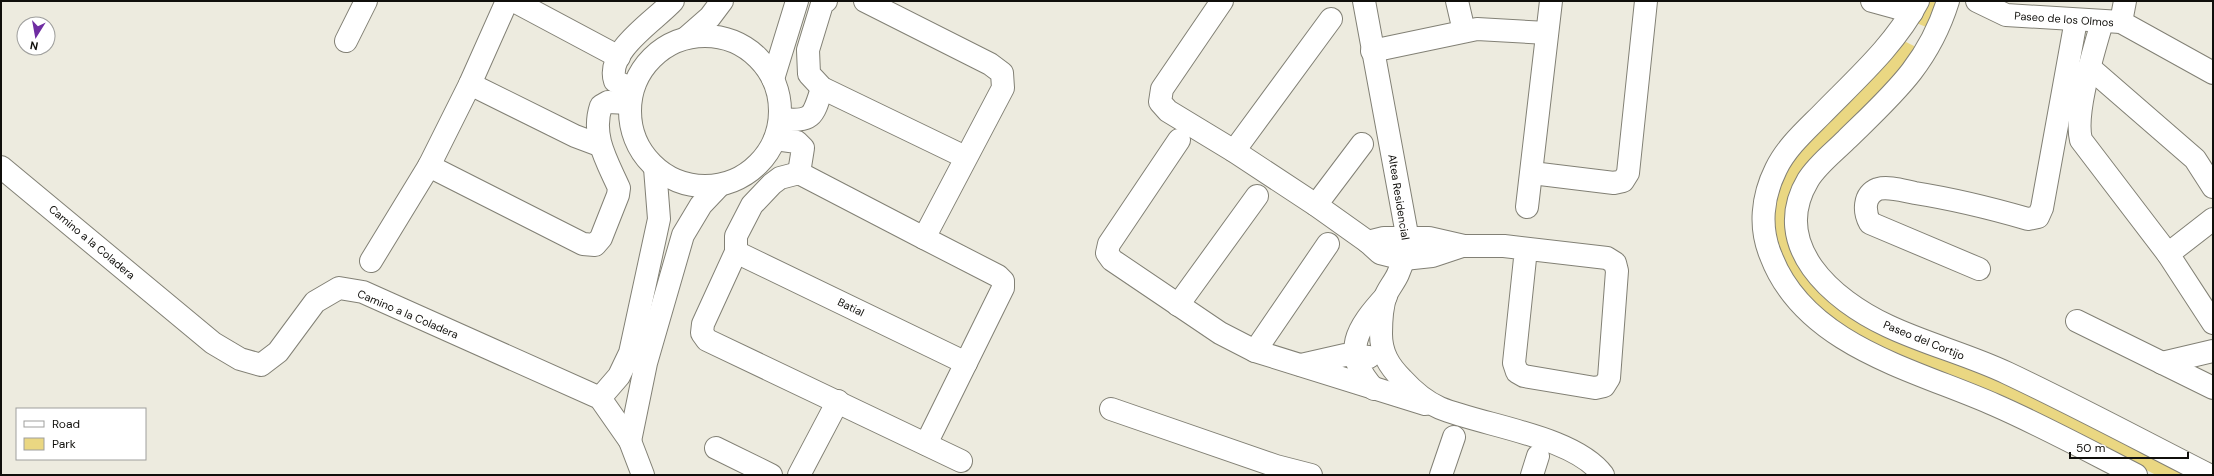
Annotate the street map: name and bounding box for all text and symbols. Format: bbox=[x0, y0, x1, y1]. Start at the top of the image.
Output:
street label: Paseo de los Olmos bbox=[2014, 9, 2114, 29]
north arrow bbox=[16, 16, 56, 56]
text: N bbox=[29, 38, 39, 53]
street label: Altea Residencial bbox=[1385, 153, 1413, 241]
street label: Camino a la Coladera bbox=[46, 202, 138, 282]
street label: Camino a la Coladera bbox=[355, 286, 461, 342]
street label: Batial bbox=[835, 295, 867, 319]
street label: Paseo del Cortijo bbox=[1881, 317, 1967, 363]
legend bbox=[16, 408, 146, 460]
text: Road bbox=[52, 416, 80, 432]
scale bar bbox=[2070, 434, 2188, 460]
text: Park bbox=[52, 436, 76, 452]
text: 50 m bbox=[2076, 440, 2105, 456]

